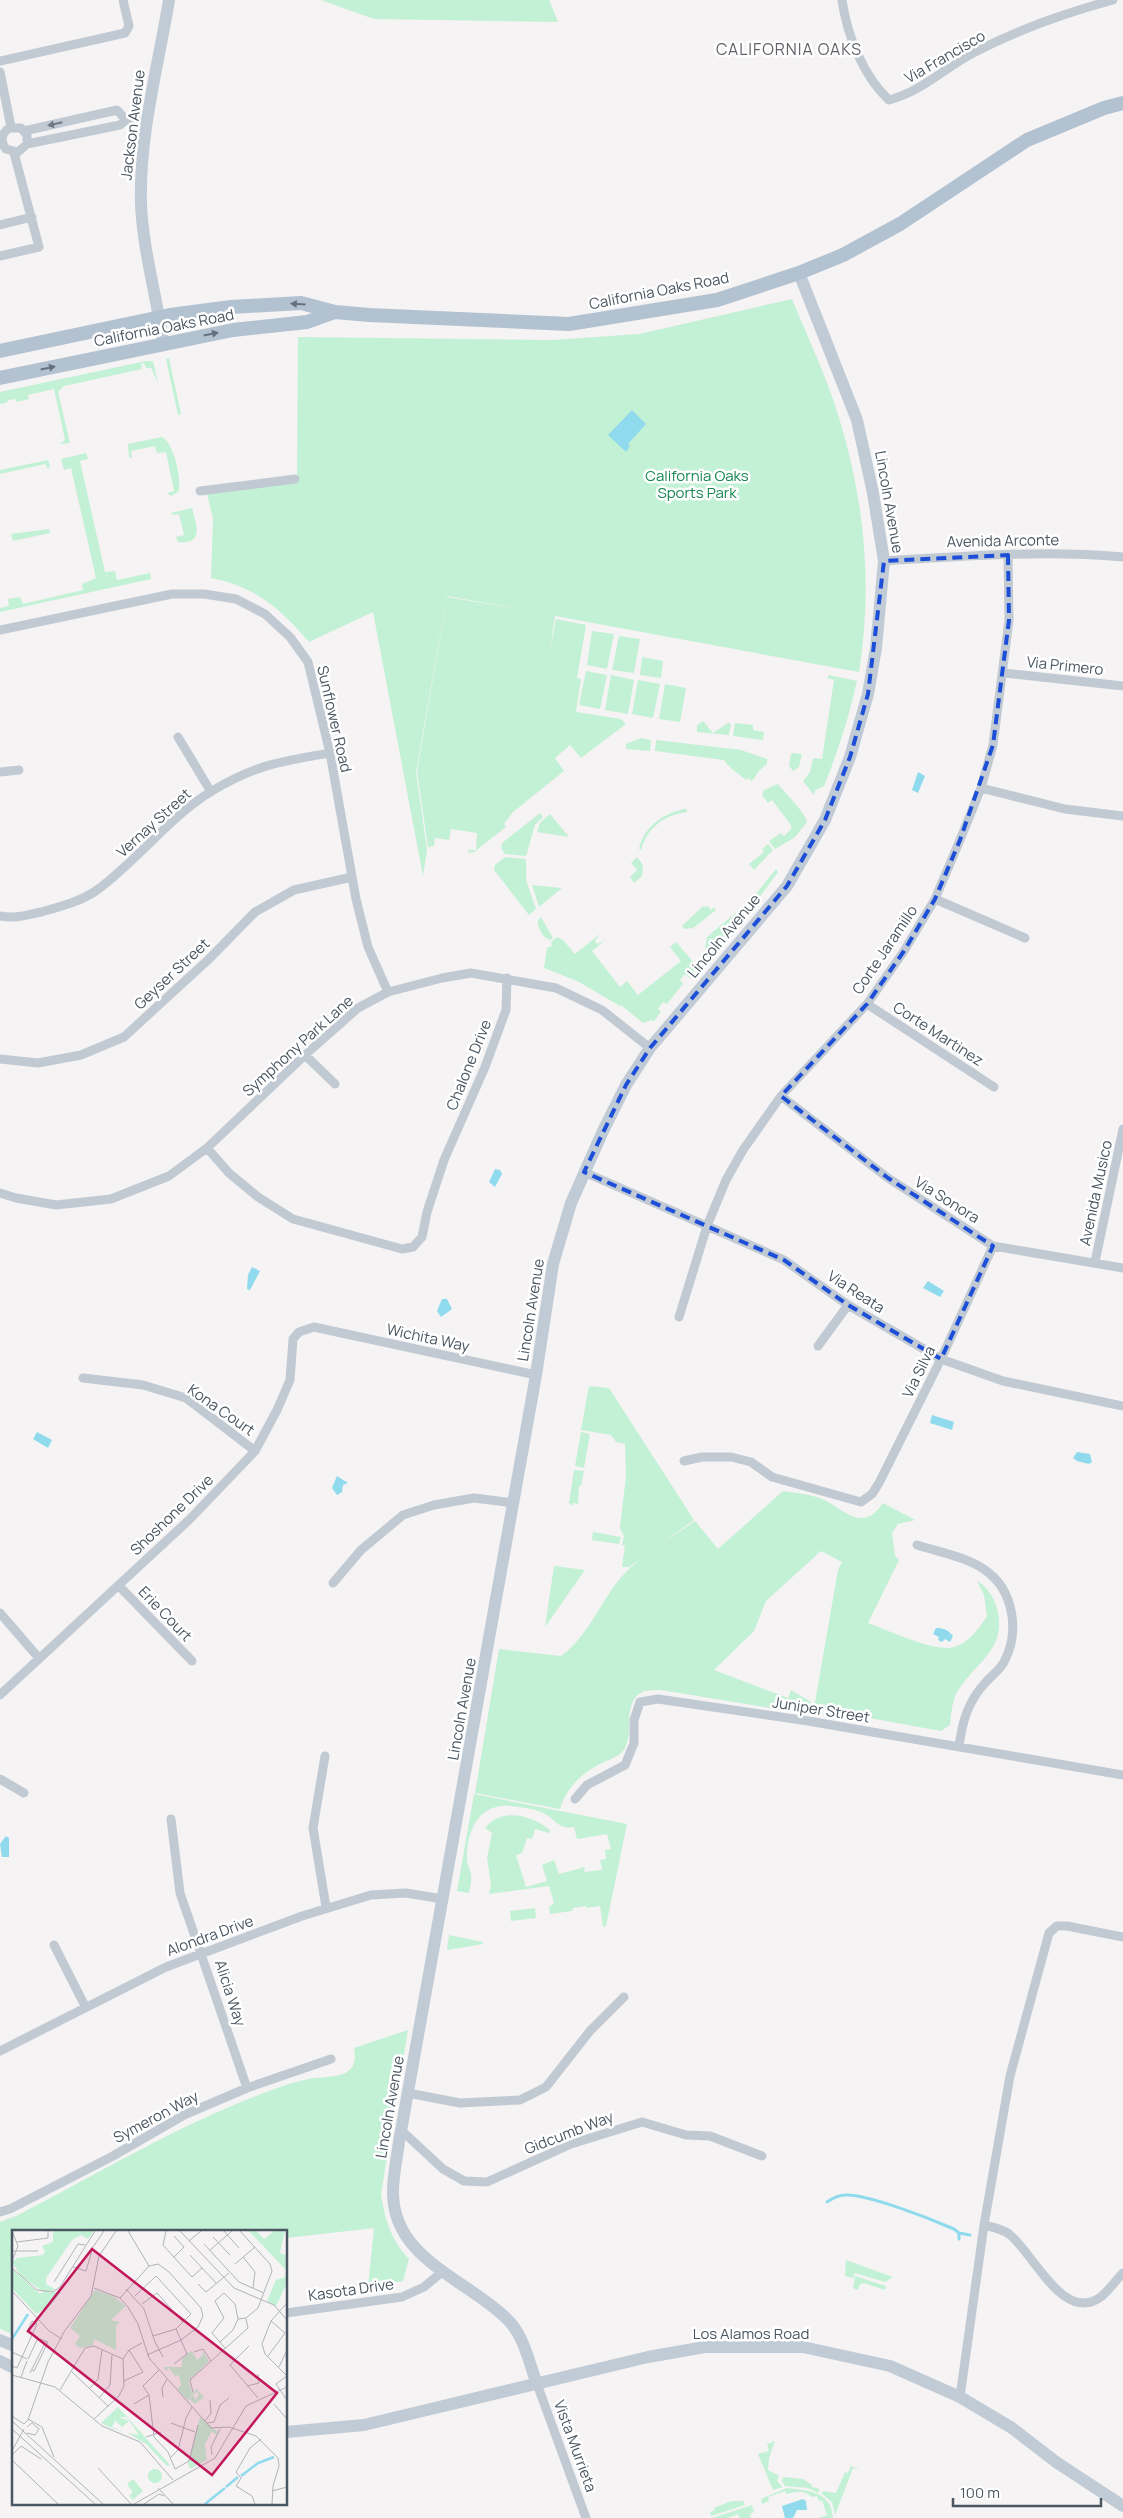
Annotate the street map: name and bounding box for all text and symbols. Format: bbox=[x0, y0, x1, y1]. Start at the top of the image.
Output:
street label: Via Francisco bbox=[901, 25, 989, 88]
district label: CALIFORNIA OAKS bbox=[716, 38, 862, 60]
street label: Jackson Avenue bbox=[115, 68, 150, 181]
one-way arrow bbox=[47, 120, 62, 128]
street label: California Oaks Road bbox=[587, 267, 731, 314]
one-way arrow bbox=[290, 300, 306, 308]
street label: California Oaks Road bbox=[92, 304, 236, 351]
one-way arrow bbox=[203, 330, 218, 338]
one-way arrow bbox=[40, 364, 55, 372]
street label: Lincoln Avenue bbox=[870, 449, 909, 555]
park label: California Oaks Sports Park bbox=[645, 465, 749, 503]
street label: Avenida Arconte bbox=[947, 529, 1060, 552]
street label: Via Primero bbox=[1026, 651, 1105, 680]
street label: Sunflower Road bbox=[312, 663, 357, 774]
street label: Vernay Street bbox=[112, 783, 196, 862]
street label: Lincoln Avenue bbox=[682, 889, 765, 982]
street label: Corte Jaramillo bbox=[847, 901, 922, 998]
street label: Geyser Street bbox=[129, 933, 214, 1014]
street label: Symphony Park Lane bbox=[238, 990, 358, 1101]
street label: Corte Martinez bbox=[889, 996, 988, 1071]
street label: Chalone Drive bbox=[441, 1016, 496, 1113]
street label: Avenida Musico bbox=[1074, 1138, 1117, 1248]
street label: Via Sonora bbox=[911, 1171, 984, 1228]
street label: Lincoln Avenue bbox=[512, 1257, 549, 1363]
street label: Via Reata bbox=[824, 1265, 889, 1318]
street label: Wichita Way bbox=[385, 1318, 472, 1357]
street label: Via Silva bbox=[897, 1342, 940, 1401]
street label: Kona Court bbox=[184, 1379, 259, 1440]
street label: Shoshone Drive bbox=[125, 1469, 218, 1560]
street label: Erie Court bbox=[134, 1581, 197, 1646]
street label: Lincoln Avenue bbox=[442, 1656, 481, 1762]
street label: Juniper Street bbox=[771, 1691, 871, 1728]
street label: Alondra Drive bbox=[163, 1910, 256, 1961]
street label: Alicia Way bbox=[210, 1957, 251, 2029]
street label: Lincoln Avenue bbox=[370, 2054, 409, 2160]
street label: Symeron Way bbox=[109, 2085, 202, 2148]
street label: Gidcumb Way bbox=[521, 2106, 617, 2159]
inset map bbox=[12, 2230, 288, 2506]
street label: Kasota Drive bbox=[307, 2273, 395, 2306]
street label: Los Alamos Road bbox=[693, 2323, 809, 2344]
street label: Vista Murrieta bbox=[549, 2397, 602, 2495]
scale bar bbox=[953, 2476, 1100, 2508]
text: 100 m bbox=[960, 2482, 1000, 2503]

